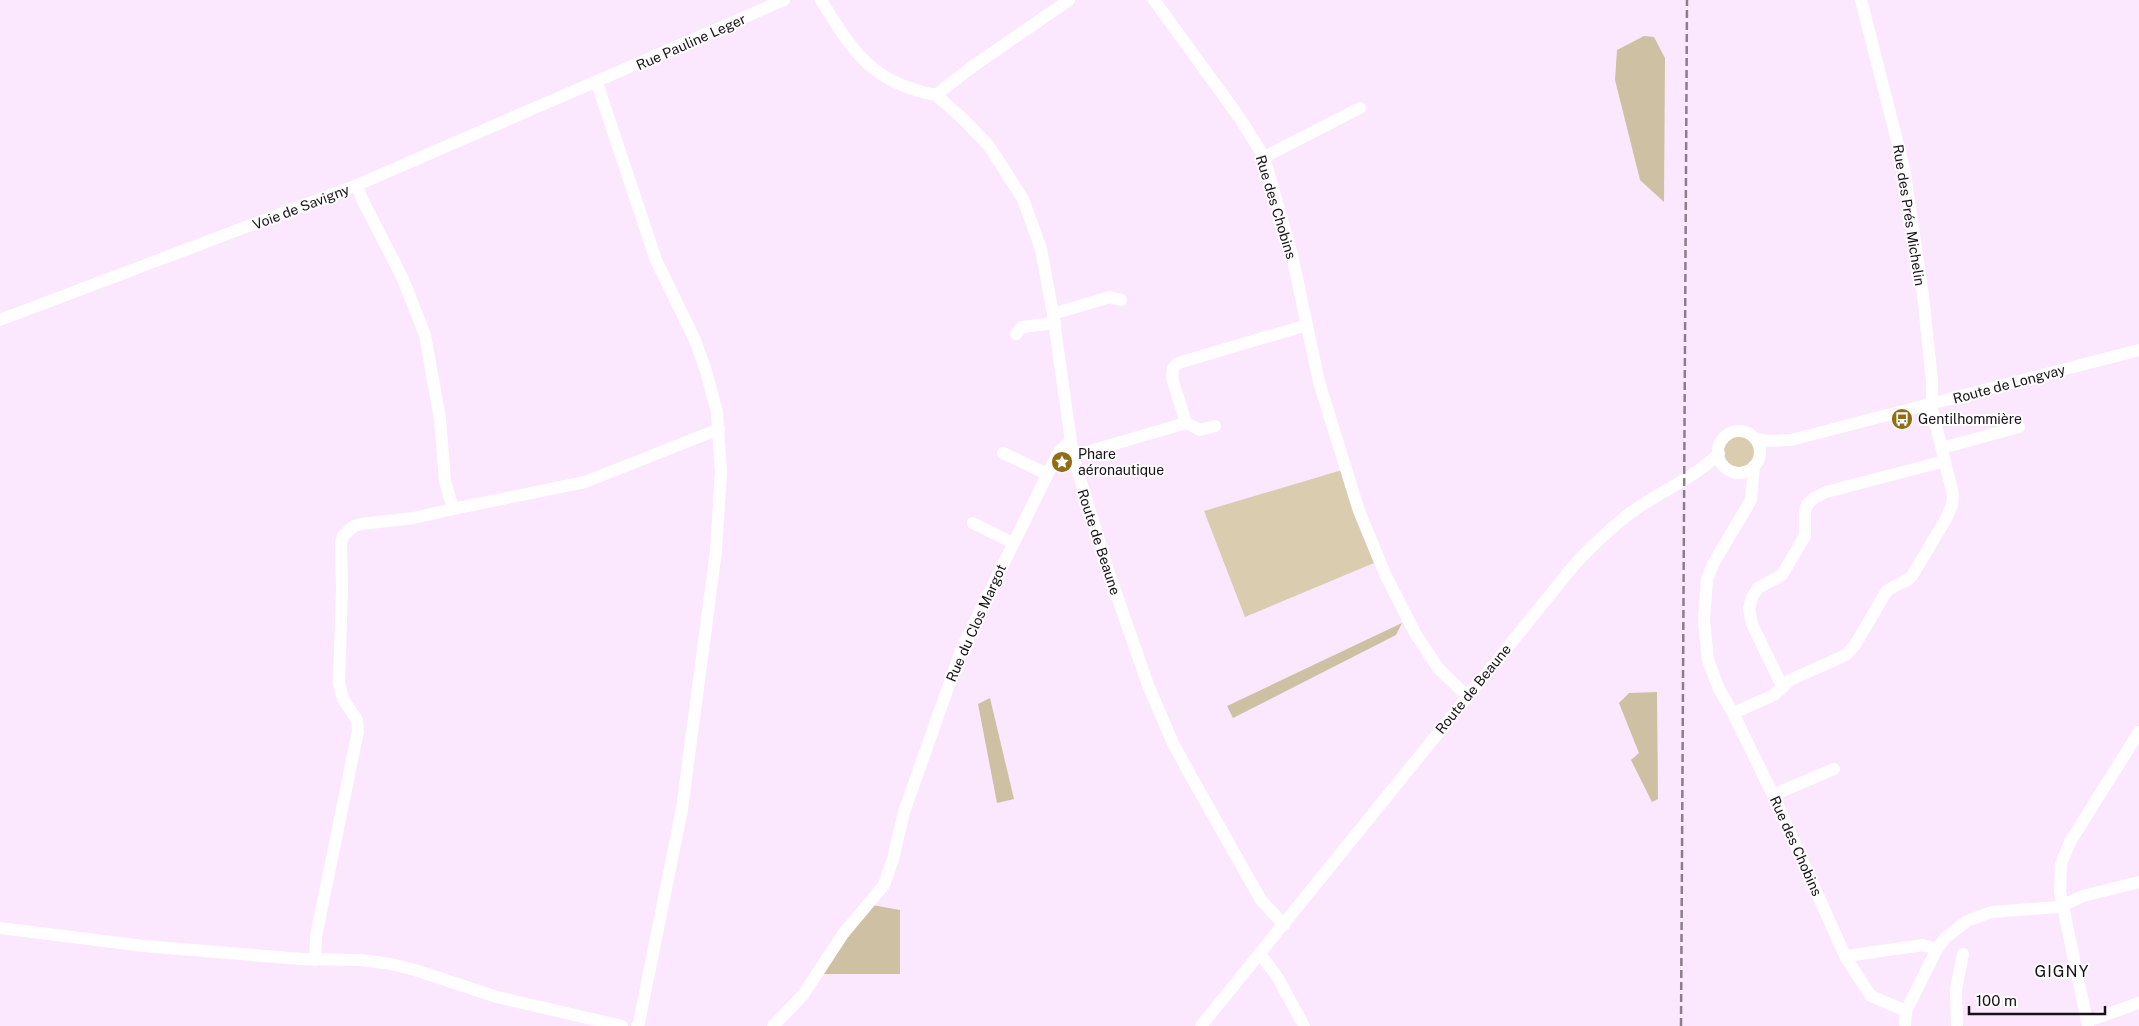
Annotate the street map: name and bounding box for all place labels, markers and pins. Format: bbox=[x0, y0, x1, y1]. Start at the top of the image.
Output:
bus stop icon: Gentilhommière bbox=[1890, 407, 1914, 431]
place label: Gentilhommière bbox=[1918, 411, 2022, 427]
place label: Phare aéronautique bbox=[1078, 446, 1164, 478]
place icon: Phare aéronautique bbox=[1050, 450, 1074, 474]

